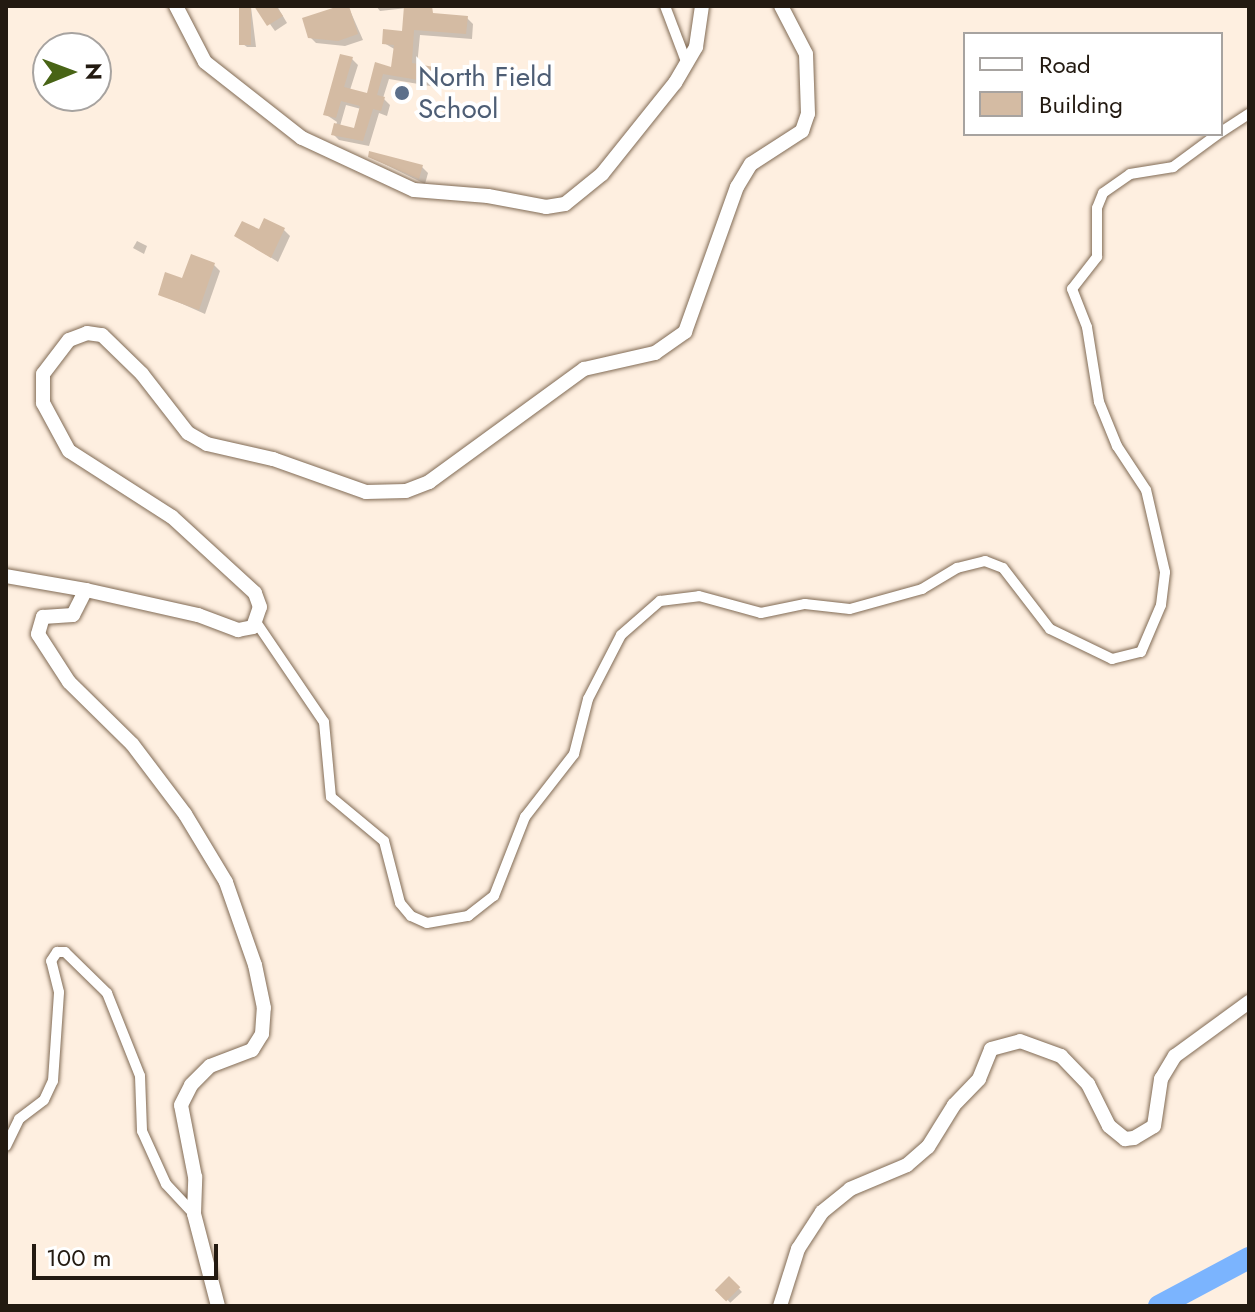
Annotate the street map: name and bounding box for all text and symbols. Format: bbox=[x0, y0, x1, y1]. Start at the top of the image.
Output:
north arrow bbox=[32, 32, 112, 112]
legend bbox=[963, 32, 1223, 136]
text: Road bbox=[1039, 47, 1091, 82]
place label: North Field School bbox=[418, 60, 553, 126]
text: N bbox=[78, 63, 110, 81]
marker: North Field School bbox=[393, 84, 411, 102]
text: Building bbox=[1039, 87, 1123, 122]
scale bar bbox=[36, 1228, 222, 1278]
text: 100 m bbox=[46, 1240, 112, 1275]

